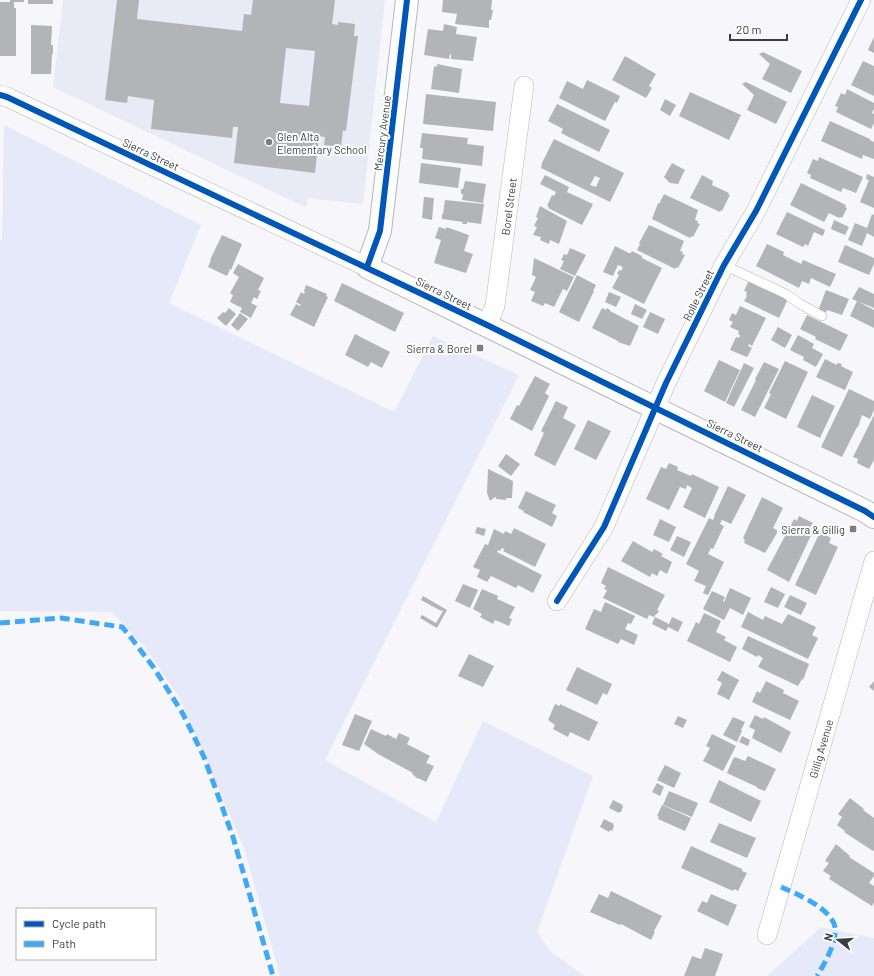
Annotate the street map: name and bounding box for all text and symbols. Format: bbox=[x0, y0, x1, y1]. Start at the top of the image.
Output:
scale bar bbox=[730, 16, 787, 42]
text: 20 m bbox=[736, 22, 762, 36]
street label: Mercury Avenue bbox=[371, 94, 393, 171]
place label: Glen Alta Elementary School bbox=[277, 130, 367, 156]
street label: Sierra Street bbox=[121, 135, 181, 173]
marker: Glen Alta Elementary School bbox=[264, 137, 274, 147]
street label: Borel Street bbox=[498, 177, 518, 236]
street label: Rolle Street bbox=[680, 267, 716, 323]
street label: Sierra Street bbox=[414, 274, 474, 312]
place label: Sierra & Borel bbox=[406, 342, 472, 355]
marker: Sierra & Borel bbox=[475, 343, 485, 353]
street label: Sierra Street bbox=[705, 416, 765, 454]
place label: Sierra & Gillig bbox=[781, 523, 845, 536]
marker: Sierra & Gillig bbox=[848, 524, 858, 534]
street label: Gillig Avenue bbox=[806, 717, 835, 779]
legend bbox=[16, 908, 156, 960]
text: Cycle path bbox=[52, 916, 106, 930]
north arrow bbox=[818, 920, 858, 960]
text: N bbox=[821, 932, 835, 942]
text: Path bbox=[52, 936, 76, 950]

